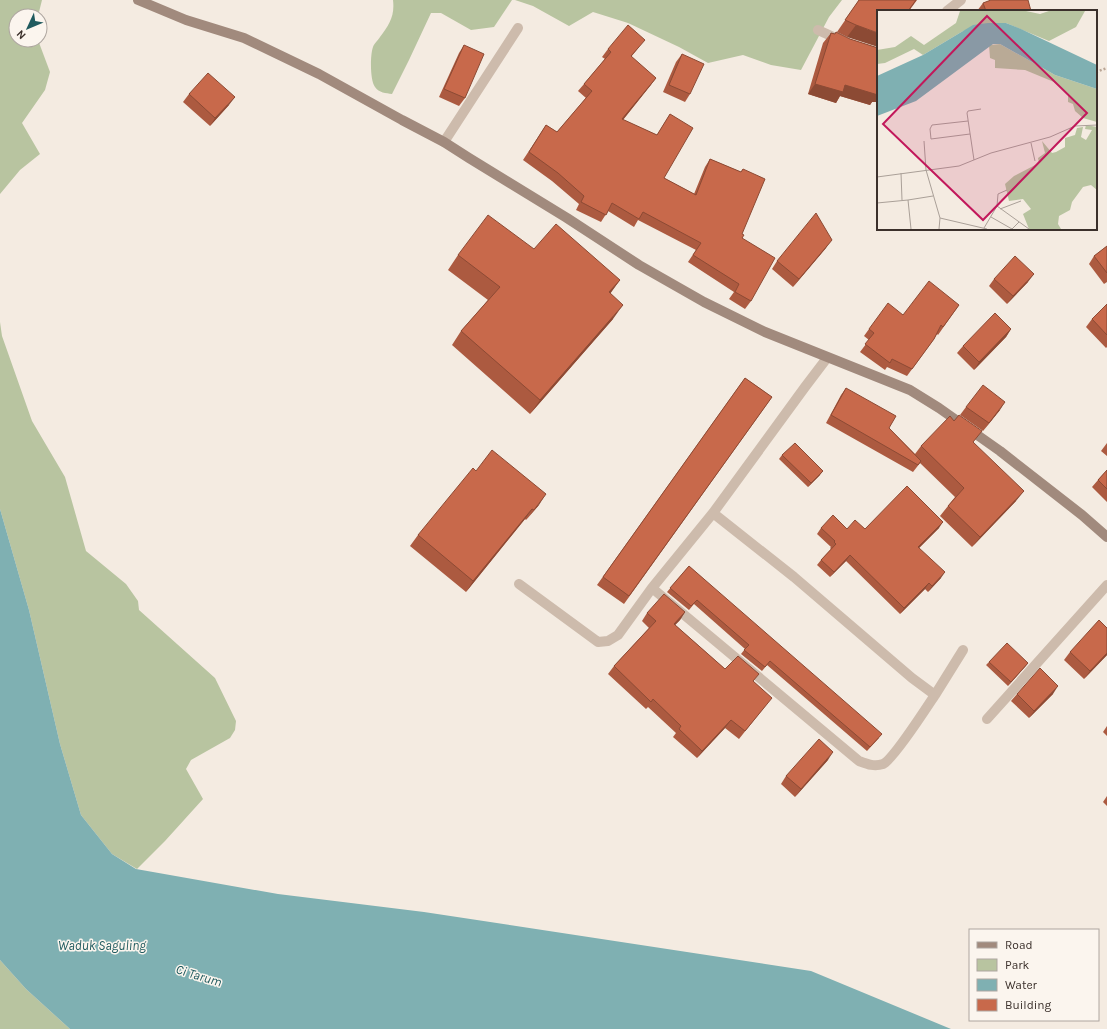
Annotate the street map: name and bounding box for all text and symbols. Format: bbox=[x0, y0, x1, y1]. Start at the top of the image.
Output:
north arrow bbox=[8, 8, 48, 48]
inset map bbox=[877, 10, 1097, 230]
text: N bbox=[14, 27, 29, 42]
legend bbox=[969, 929, 1099, 1021]
water label: Waduk Saguling bbox=[58, 938, 147, 953]
text: Road bbox=[1005, 938, 1033, 952]
text: Park bbox=[1005, 958, 1030, 972]
water label: Ci Tarum bbox=[174, 961, 224, 990]
text: Water bbox=[1005, 978, 1038, 992]
text: Building bbox=[1005, 998, 1052, 1012]

